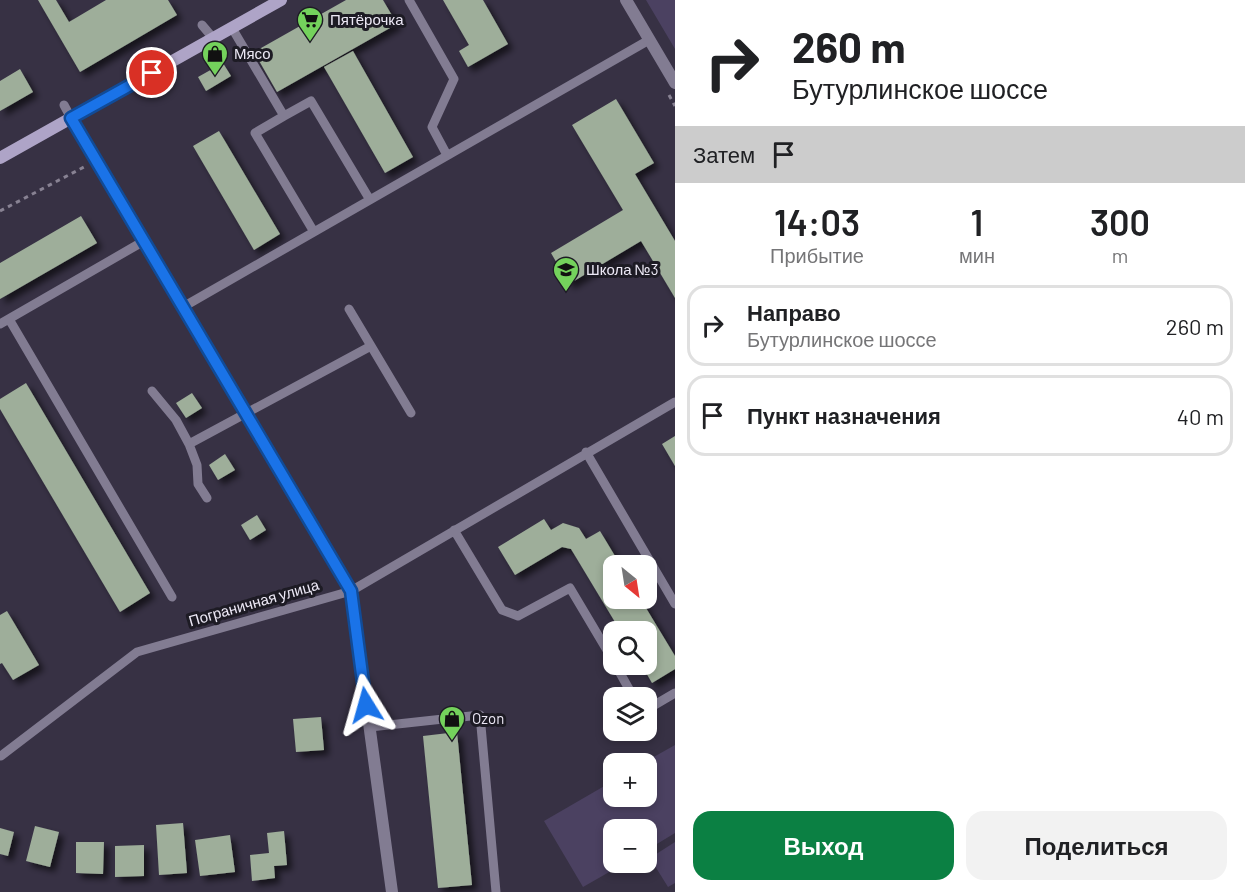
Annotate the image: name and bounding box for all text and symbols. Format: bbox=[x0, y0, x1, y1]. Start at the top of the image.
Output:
supermarket icon: Пятёрочка bbox=[295, 5, 325, 43]
place label: Пятёрочка bbox=[330, 10, 404, 28]
text: 260 m bbox=[792, 21, 905, 71]
icon: right bbox=[693, 24, 771, 102]
shop icon: Мясо bbox=[200, 39, 230, 77]
place label: Мясо bbox=[234, 44, 271, 62]
pin bbox=[126, 47, 177, 98]
icon: arrive bbox=[135, 56, 168, 89]
text: Бутурлинское шоссе bbox=[792, 72, 1048, 104]
icon: arrive bbox=[767, 138, 800, 171]
text: Затем bbox=[693, 141, 755, 167]
text: 14:03 bbox=[774, 200, 860, 243]
text: 1 bbox=[971, 200, 983, 243]
text: 300 bbox=[1090, 200, 1150, 243]
text: Прибытие bbox=[770, 243, 864, 267]
text: мин bbox=[959, 243, 995, 267]
text: m bbox=[1112, 243, 1128, 267]
school or university icon: Школа №3 bbox=[551, 255, 581, 293]
place label: Школа №3 bbox=[586, 260, 658, 278]
text: Направо bbox=[747, 299, 841, 325]
icon: right bbox=[696, 309, 729, 342]
text: 260 m bbox=[1166, 313, 1224, 339]
text: Бутурлинское шоссе bbox=[747, 327, 937, 351]
icon: arrive bbox=[696, 399, 729, 432]
text: Пункт назначения bbox=[747, 402, 941, 428]
text: 40 m bbox=[1177, 403, 1224, 429]
north arrow bbox=[603, 555, 657, 609]
map controls bbox=[603, 555, 657, 873]
street label: Пограничная улица bbox=[186, 575, 322, 629]
button: search bbox=[603, 621, 657, 675]
position arrow bbox=[334, 673, 398, 737]
button: layers bbox=[603, 687, 657, 741]
shop icon: Ozon bbox=[437, 704, 467, 742]
place label: Ozon bbox=[472, 709, 504, 727]
button: + bbox=[603, 753, 657, 807]
button: Выход bbox=[693, 811, 954, 880]
button: Поделиться bbox=[966, 811, 1227, 880]
button: − bbox=[603, 819, 657, 873]

